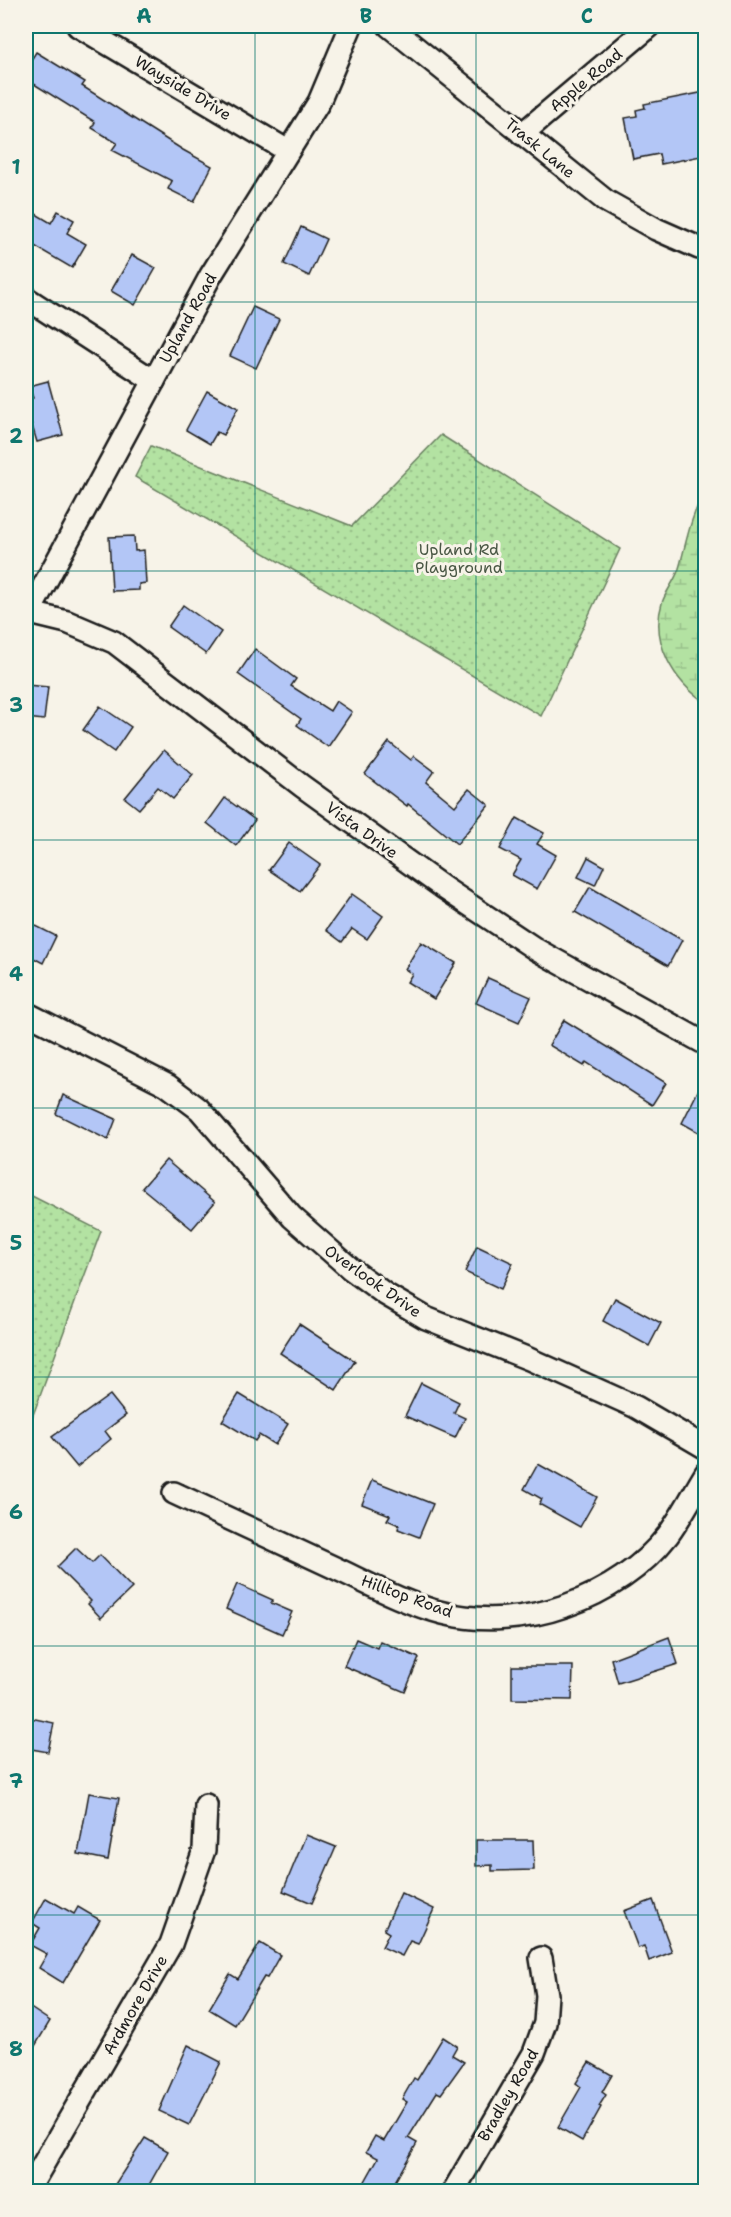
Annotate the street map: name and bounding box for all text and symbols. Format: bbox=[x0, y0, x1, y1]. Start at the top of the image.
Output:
text: A bbox=[136, 3, 152, 29]
text: B bbox=[360, 3, 372, 29]
text: C bbox=[581, 3, 593, 29]
street label: Apple Road bbox=[545, 43, 627, 117]
street label: Wayside Drive bbox=[131, 51, 235, 125]
street label: Trask Lane bbox=[501, 113, 579, 183]
text: 1 bbox=[11, 154, 21, 180]
street label: Upland Road bbox=[155, 269, 221, 367]
text: 2 bbox=[9, 423, 23, 449]
park label: Upland Rd Playground bbox=[415, 539, 503, 578]
text: 3 bbox=[9, 692, 23, 718]
street label: Vista Drive bbox=[322, 797, 402, 863]
text: 4 bbox=[9, 961, 23, 987]
text: 5 bbox=[10, 1230, 22, 1256]
street label: Overlook Drive bbox=[320, 1240, 426, 1322]
text: 6 bbox=[9, 1499, 23, 1525]
street label: Hilltop Road bbox=[358, 1570, 456, 1622]
text: 7 bbox=[9, 1768, 23, 1794]
street label: Ardmore Drive bbox=[98, 1951, 172, 2059]
text: 8 bbox=[9, 2036, 23, 2062]
street label: Bradley Road bbox=[473, 2045, 543, 2145]

